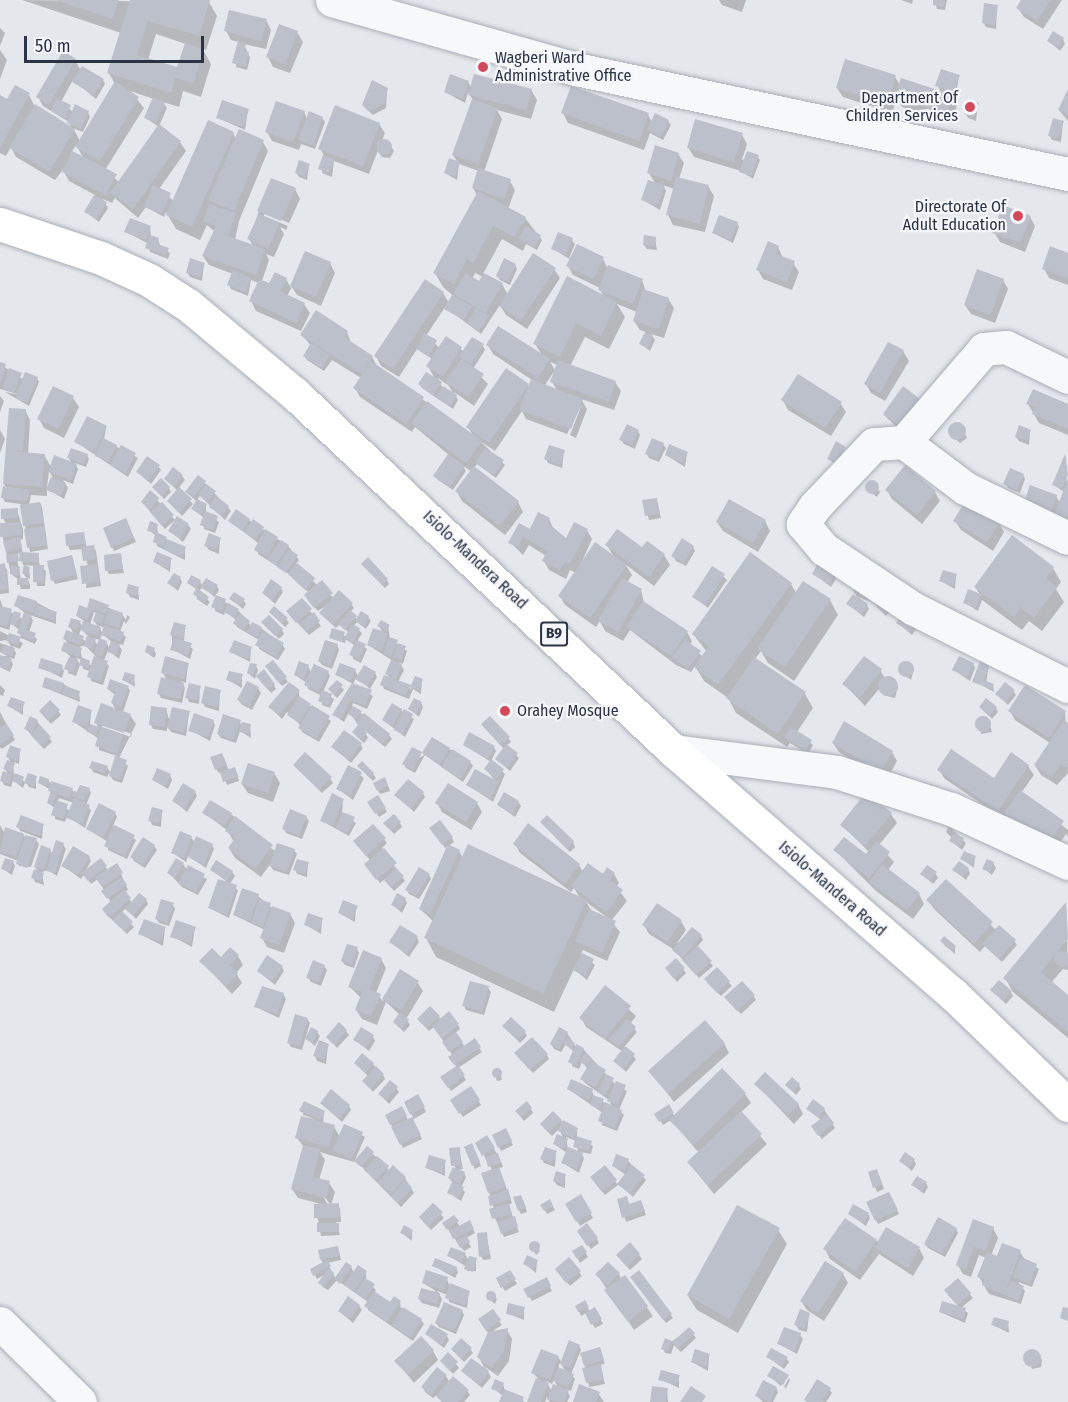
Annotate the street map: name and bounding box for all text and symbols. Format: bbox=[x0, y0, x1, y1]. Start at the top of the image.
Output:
scale bar bbox=[27, 24, 207, 62]
text: 50 m bbox=[35, 35, 71, 57]
place label: Wagberi Ward Administrative Office bbox=[495, 48, 632, 86]
marker: Wagberi Ward Administrative Office bbox=[476, 60, 490, 74]
place label: Department Of Children Services bbox=[846, 88, 958, 126]
marker: Department Of Children Services bbox=[963, 100, 977, 114]
place label: Directorate Of Adult Education bbox=[903, 197, 1006, 235]
marker: Directorate Of Adult Education bbox=[1011, 209, 1025, 223]
street label: Isiolo-Mandera Road bbox=[419, 507, 531, 613]
road number: B9 bbox=[539, 622, 569, 646]
place label: Orahey Mosque bbox=[517, 701, 619, 721]
marker: Orahey Mosque bbox=[498, 704, 512, 718]
street label: Isiolo-Mandera Road bbox=[774, 837, 890, 941]

